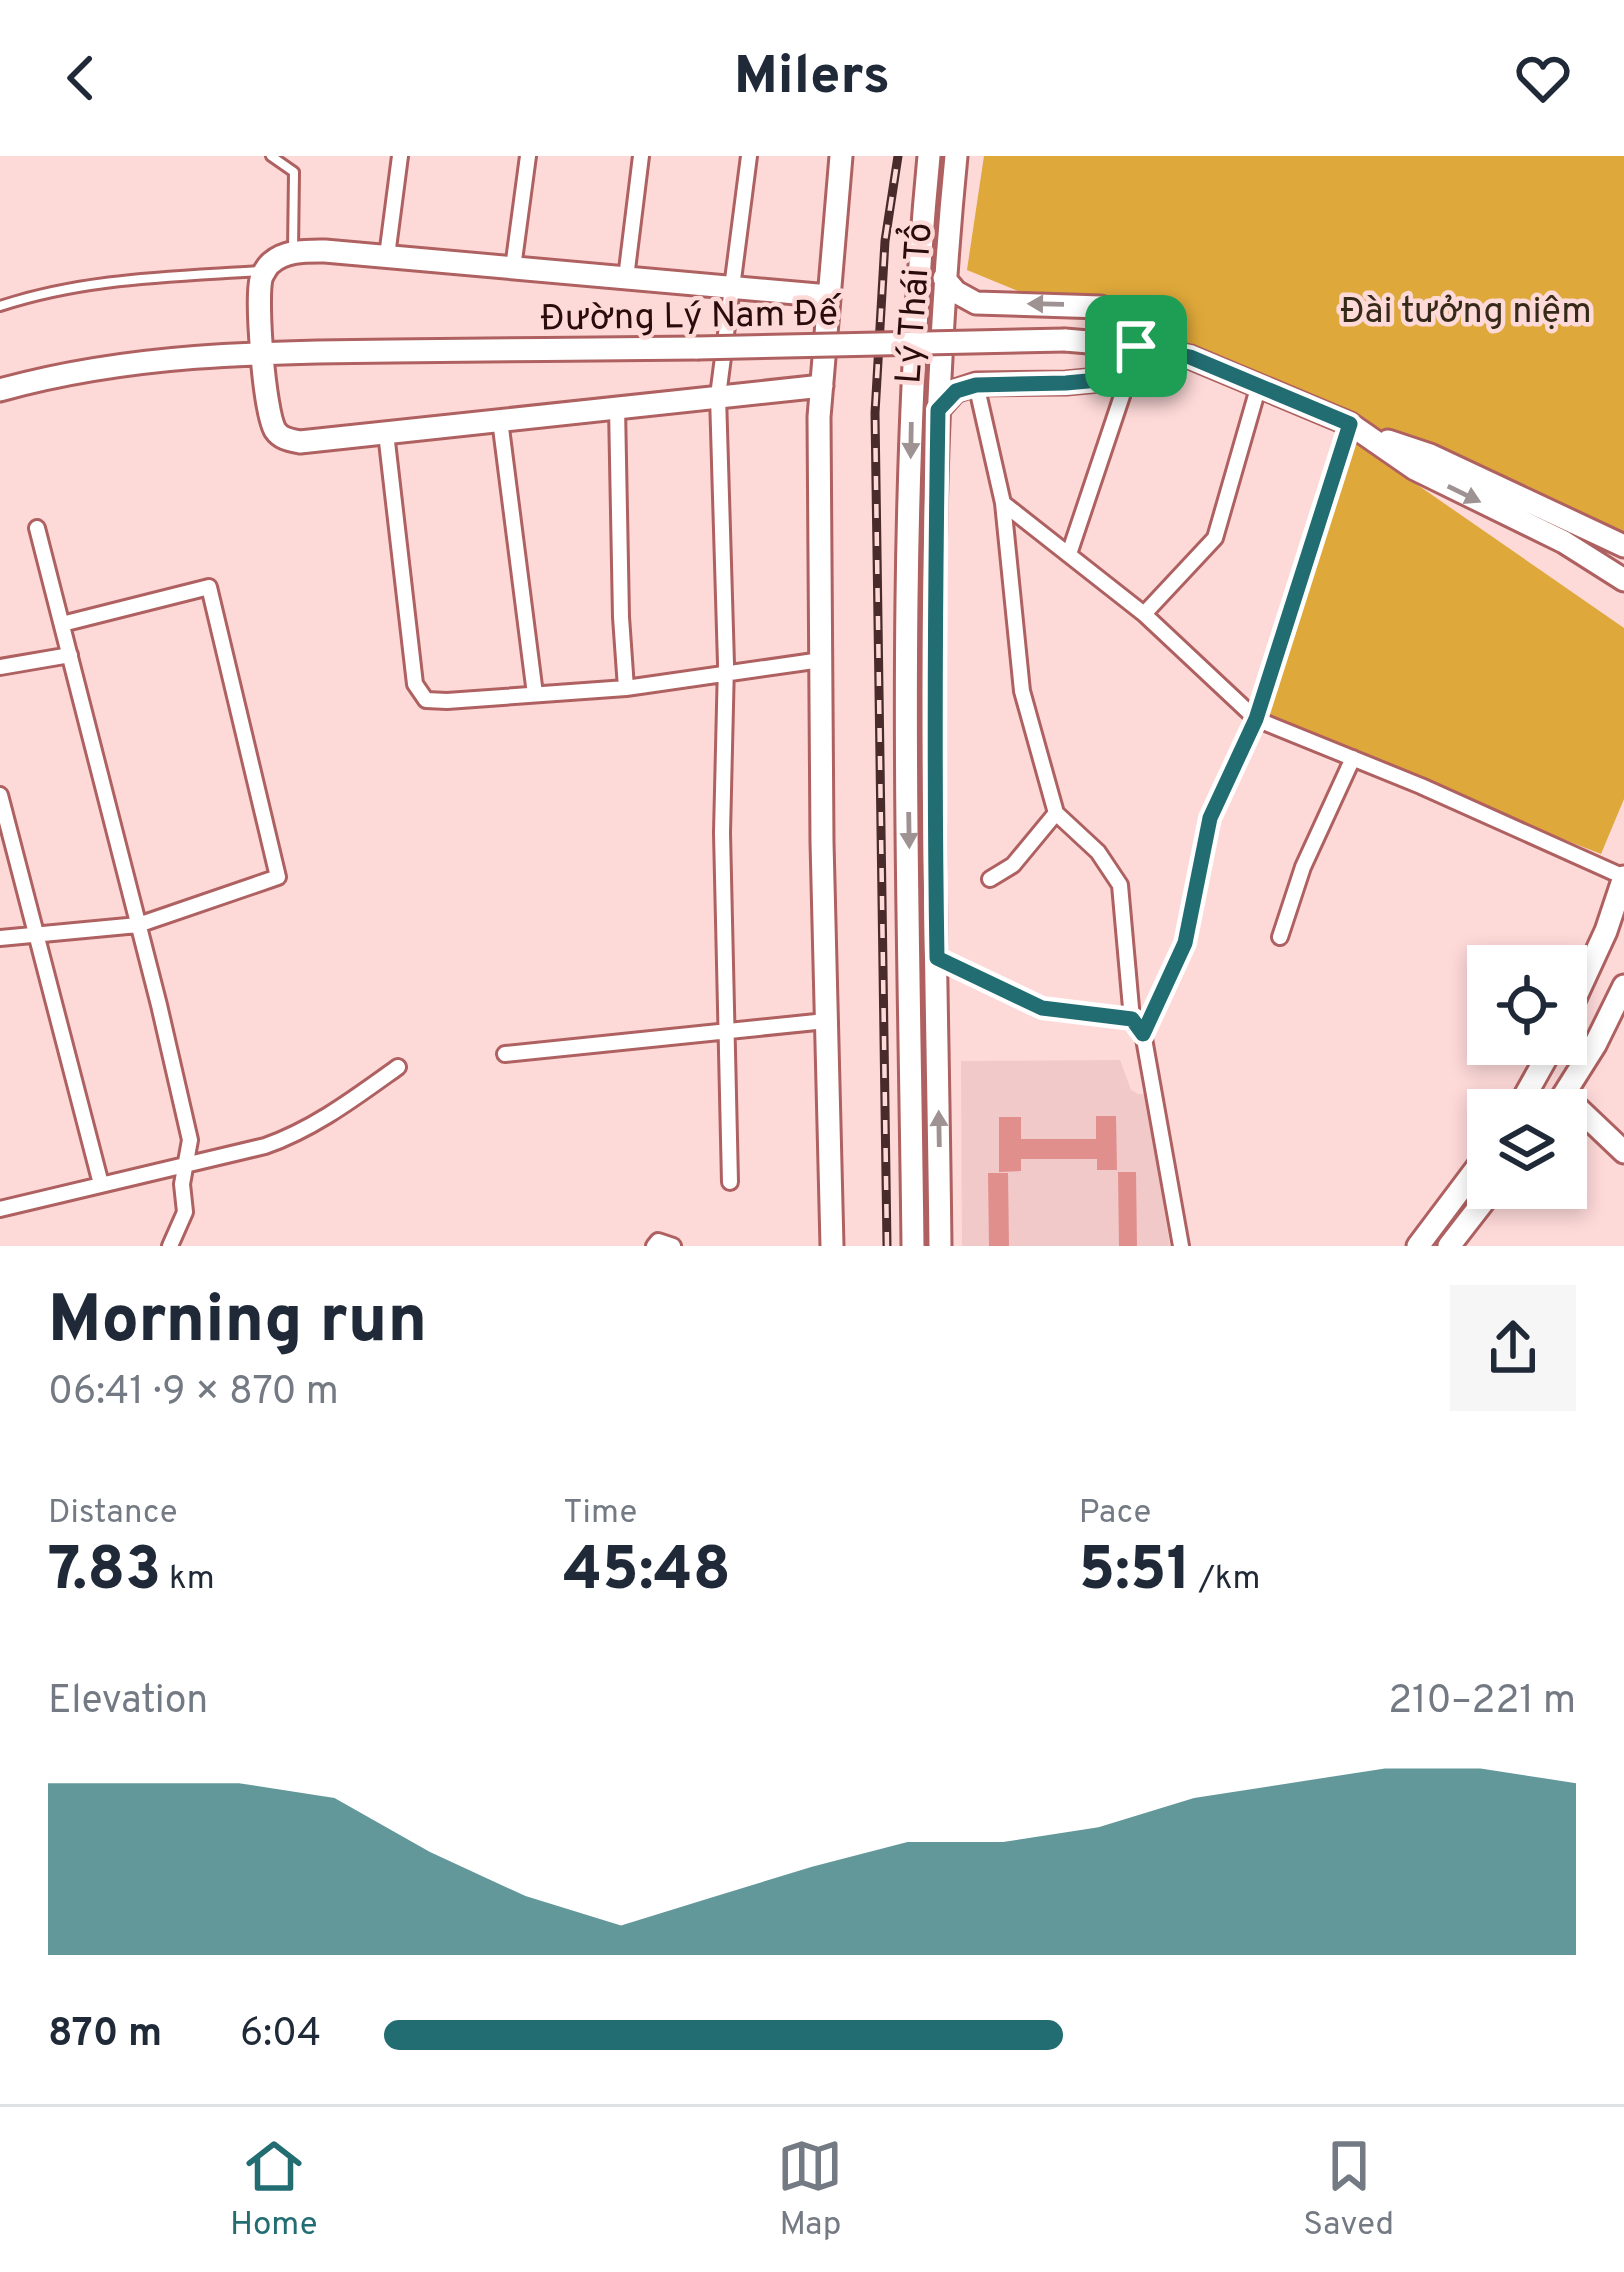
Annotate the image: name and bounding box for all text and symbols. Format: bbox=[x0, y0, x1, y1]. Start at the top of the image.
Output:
text: Milers bbox=[734, 44, 890, 113]
icon: back bbox=[48, 45, 114, 111]
icon: heart bbox=[1510, 45, 1576, 111]
street label: Lý Thái Tổ bbox=[883, 221, 945, 385]
park label: Đài tưởng niệm bbox=[1340, 290, 1592, 336]
street label: Đường Lý Nam Đế bbox=[540, 292, 843, 344]
one-way arrow bbox=[1026, 294, 1064, 313]
pin bbox=[1085, 295, 1187, 397]
icon: arrive bbox=[1103, 313, 1169, 379]
one-way arrow bbox=[901, 422, 920, 460]
one-way arrow bbox=[1447, 483, 1481, 503]
one-way arrow bbox=[899, 812, 918, 850]
map controls bbox=[1467, 945, 1587, 1209]
button: locate bbox=[1467, 945, 1587, 1065]
button: layers bbox=[1467, 1089, 1587, 1209]
one-way arrow bbox=[929, 1109, 949, 1147]
text: Morning run bbox=[48, 1282, 427, 1365]
button: share bbox=[1450, 1285, 1576, 1411]
text: 06:41 · 9 × 870 m bbox=[48, 1369, 339, 1418]
text: Distance bbox=[48, 1493, 178, 1535]
text: Time bbox=[563, 1493, 637, 1535]
text: Pace bbox=[1079, 1493, 1151, 1535]
text: 7.83 bbox=[48, 1535, 161, 1611]
text: 45:48 bbox=[563, 1535, 731, 1611]
text: 5:51 bbox=[1079, 1535, 1191, 1611]
text: km bbox=[161, 1559, 215, 1601]
text: /km bbox=[1191, 1559, 1260, 1601]
text: Elevation bbox=[48, 1678, 208, 1727]
text: 210–221 m bbox=[1388, 1678, 1576, 1727]
text: 870 m bbox=[48, 2011, 162, 2060]
text: 6:04 bbox=[240, 2011, 321, 2060]
tab: Home bbox=[230, 2133, 318, 2247]
tab: Map bbox=[777, 2133, 843, 2247]
tab: Saved bbox=[1303, 2133, 1394, 2247]

